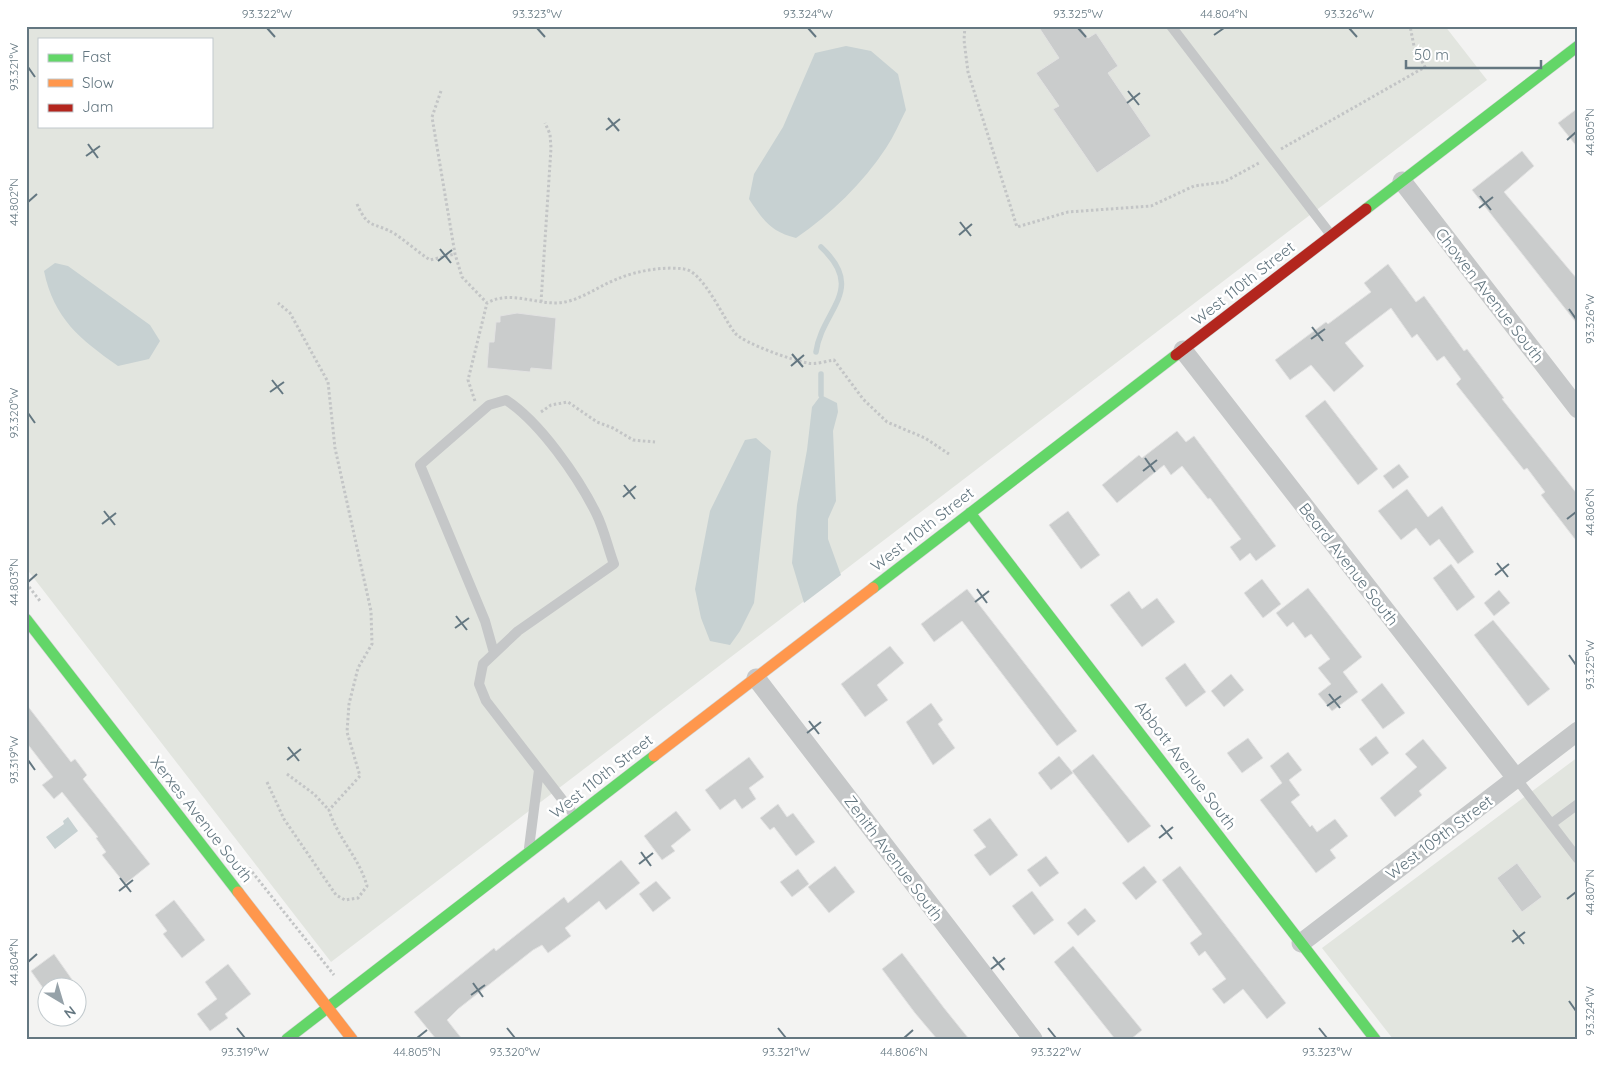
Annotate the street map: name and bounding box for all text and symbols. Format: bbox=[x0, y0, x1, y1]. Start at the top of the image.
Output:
text: 93.322°W bbox=[242, 6, 293, 21]
text: 93.323°W bbox=[512, 6, 562, 21]
text: 93.324°W bbox=[783, 6, 833, 21]
text: 93.325°W bbox=[1053, 6, 1104, 21]
text: 44.804°N bbox=[1200, 6, 1248, 21]
text: 93.326°W bbox=[1324, 6, 1374, 21]
legend bbox=[38, 38, 212, 128]
scale bar bbox=[1406, 38, 1542, 70]
text: 93.321°W bbox=[6, 43, 21, 91]
text: 50 m bbox=[1414, 45, 1449, 64]
text: Fast bbox=[82, 47, 111, 66]
text: Slow bbox=[82, 73, 114, 92]
text: Jam bbox=[82, 97, 113, 116]
text: 44.805°N bbox=[1582, 108, 1597, 156]
text: 44.802°N bbox=[6, 178, 21, 226]
street label: Chowen Avenue South bbox=[1431, 224, 1549, 366]
street label: West 110th Street bbox=[1187, 236, 1299, 330]
text: 93.326°W bbox=[1582, 294, 1597, 344]
text: 93.320°W bbox=[6, 387, 21, 438]
street label: West 110th Street bbox=[866, 482, 978, 576]
text: 44.806°N bbox=[1582, 488, 1597, 536]
street label: Beard Avenue South bbox=[1295, 499, 1403, 629]
text: 44.803°N bbox=[6, 558, 21, 606]
text: 93.325°W bbox=[1582, 639, 1597, 690]
street label: Abbott Avenue South bbox=[1131, 697, 1241, 833]
street label: West 110th Street bbox=[545, 729, 657, 823]
text: 93.319°W bbox=[6, 736, 21, 784]
street label: Xerxes Avenue South bbox=[147, 752, 257, 886]
street label: West 109th Street bbox=[1382, 790, 1496, 884]
street label: Zenith Avenue South bbox=[840, 791, 948, 925]
text: 44.807°N bbox=[1582, 869, 1597, 915]
text: 44.804°N bbox=[6, 938, 21, 986]
north arrow bbox=[38, 978, 88, 1028]
text: 93.324°W bbox=[1582, 986, 1597, 1036]
text: N bbox=[60, 1002, 80, 1023]
text: 93.319°W bbox=[221, 1044, 269, 1059]
text: 44.805°N bbox=[393, 1044, 441, 1059]
text: 93.320°W bbox=[490, 1044, 541, 1059]
text: 93.321°W bbox=[762, 1044, 810, 1059]
text: 44.806°N bbox=[880, 1044, 928, 1059]
text: 93.322°W bbox=[1031, 1044, 1082, 1059]
text: 93.323°W bbox=[1302, 1044, 1352, 1059]

